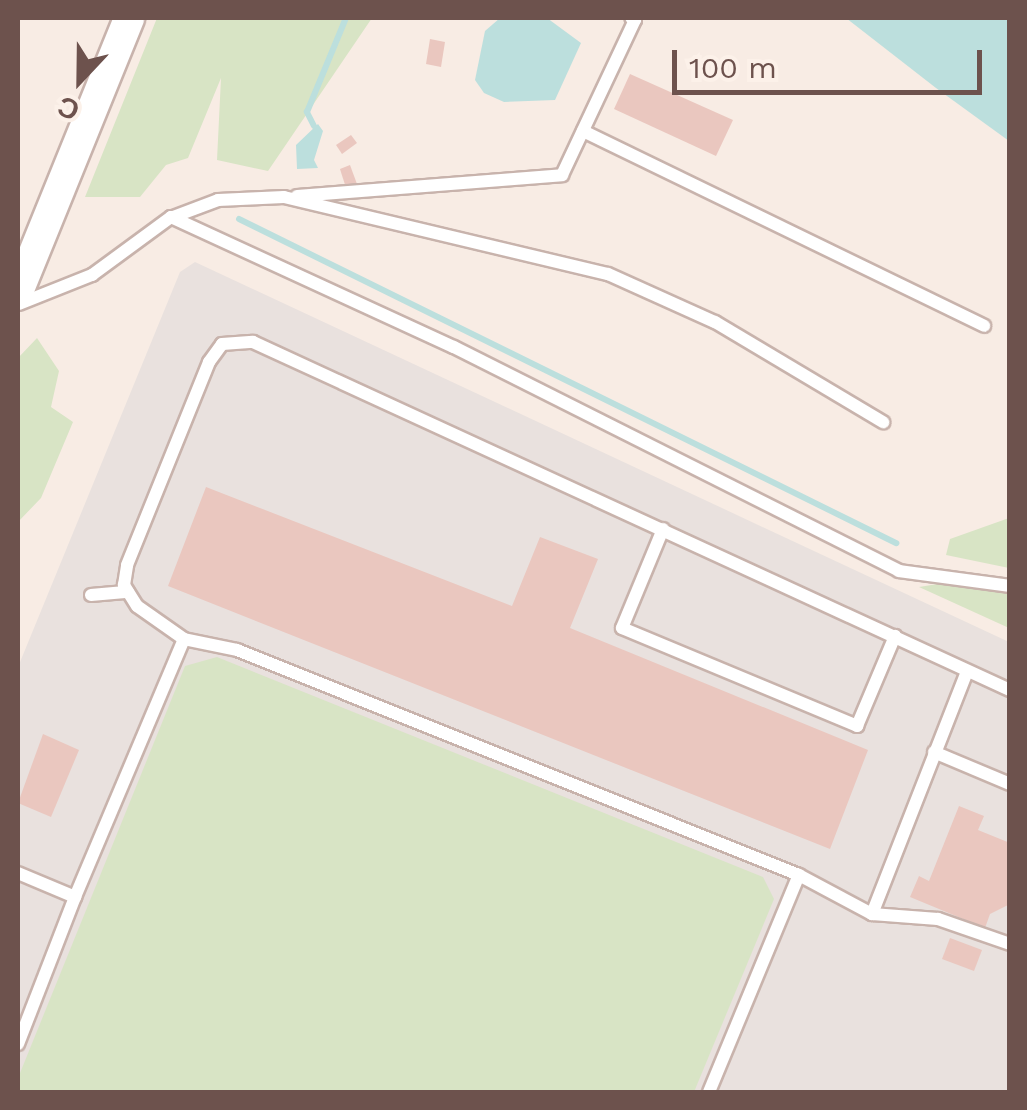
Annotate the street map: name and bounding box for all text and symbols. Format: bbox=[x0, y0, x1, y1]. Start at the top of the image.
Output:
north arrow bbox=[30, 30, 130, 130]
scale bar bbox=[677, 30, 987, 92]
text: 100 m bbox=[689, 50, 777, 85]
text: С bbox=[53, 89, 84, 127]

